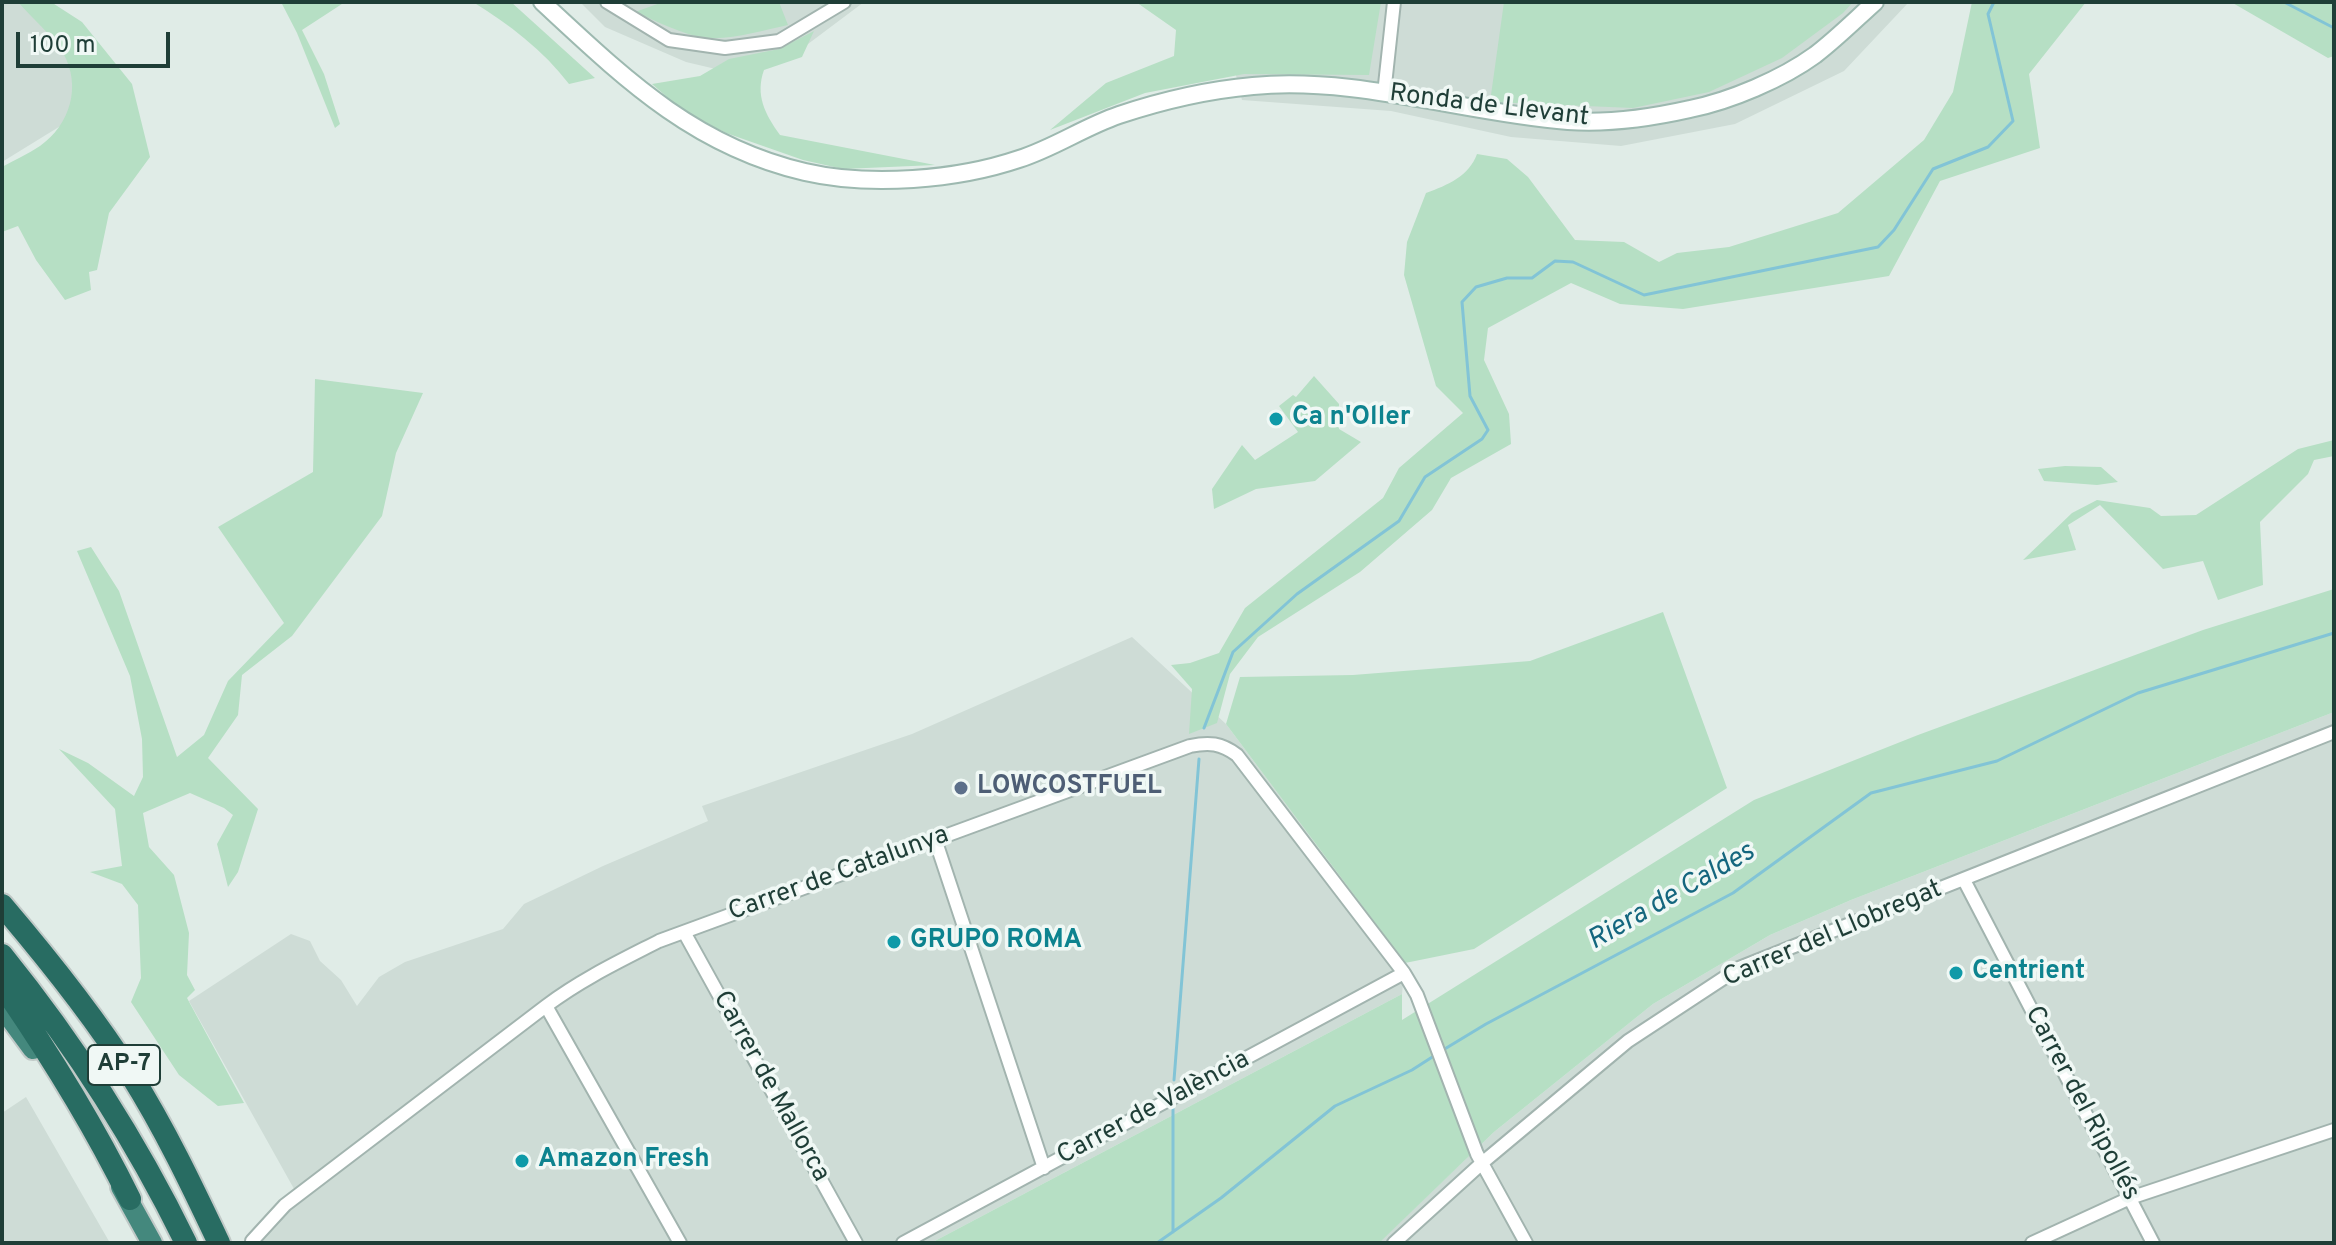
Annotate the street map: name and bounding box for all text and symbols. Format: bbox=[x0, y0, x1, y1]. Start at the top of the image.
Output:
scale bar bbox=[20, 16, 174, 66]
text: 100 m bbox=[30, 31, 96, 61]
street label: Ronda de Llevant bbox=[1387, 79, 1591, 135]
place label: Ca n'Oller bbox=[1292, 403, 1411, 435]
marker: Ca n'Oller bbox=[1267, 410, 1285, 428]
place label: LOWCOSTFUEL bbox=[977, 772, 1162, 804]
marker: LOWCOSTFUEL bbox=[952, 779, 970, 797]
street label: Carrer de Catalunya bbox=[725, 821, 953, 929]
water label: Riera de Caldes bbox=[1583, 837, 1761, 959]
street label: Carrer del Llobregat bbox=[1719, 875, 1947, 995]
place label: GRUPO ROMA bbox=[910, 926, 1082, 958]
marker: GRUPO ROMA bbox=[885, 933, 903, 951]
place label: Centrient bbox=[1972, 957, 2085, 989]
marker: Centrient bbox=[1947, 964, 1965, 982]
street label: Carrer de Mallorca bbox=[705, 986, 835, 1188]
street label: Carrer del Ripollés bbox=[2017, 1001, 2145, 1207]
road number: AP-7 bbox=[88, 1045, 160, 1085]
street label: Carrer de València bbox=[1052, 1045, 1256, 1173]
place label: Amazon Fresh bbox=[538, 1145, 710, 1177]
marker: Amazon Fresh bbox=[513, 1152, 531, 1170]

